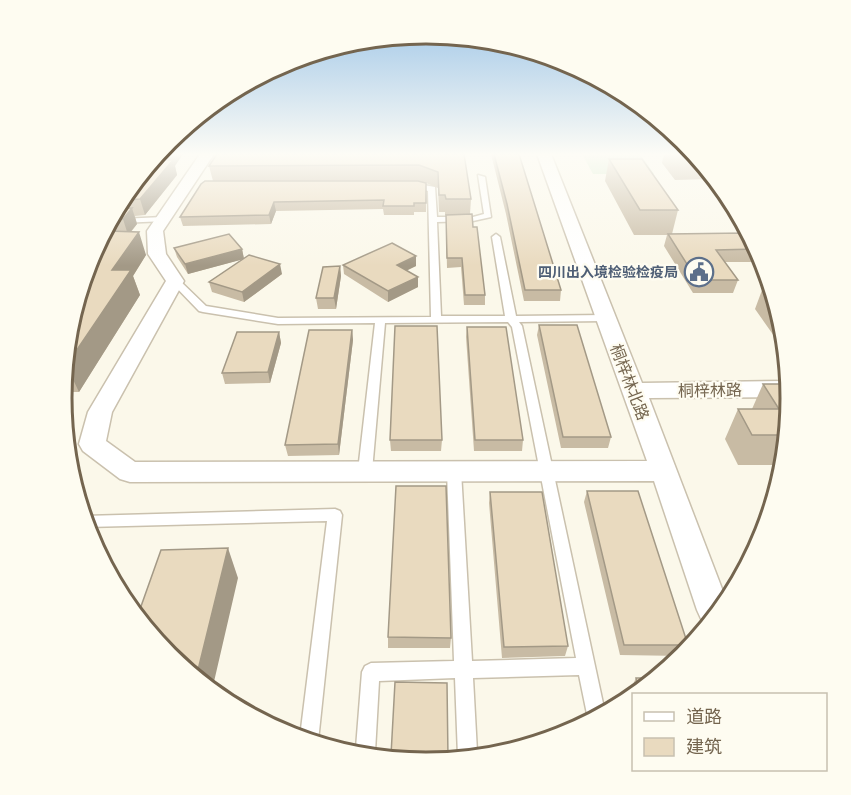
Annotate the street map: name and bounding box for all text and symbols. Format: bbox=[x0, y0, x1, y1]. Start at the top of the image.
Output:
public building icon: 四川出入境检验检疫局 bbox=[683, 256, 715, 288]
place label: 四川出入境检验检疫局 bbox=[538, 264, 678, 281]
street label: 桐梓林北路 bbox=[606, 341, 653, 423]
street label: 桐梓林路 bbox=[678, 380, 742, 401]
legend bbox=[632, 693, 827, 771]
text: 道路 bbox=[686, 706, 722, 728]
text: 建筑 bbox=[686, 736, 722, 758]

